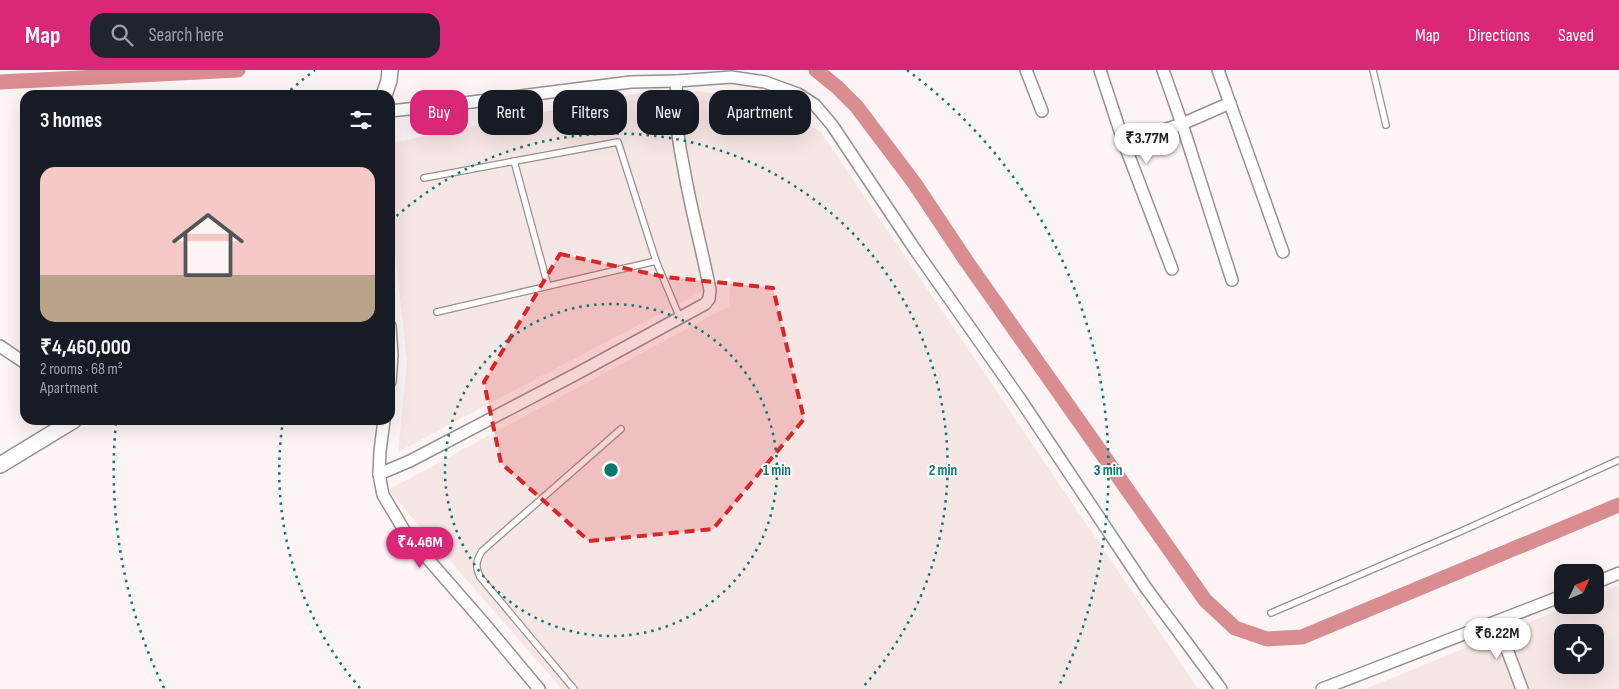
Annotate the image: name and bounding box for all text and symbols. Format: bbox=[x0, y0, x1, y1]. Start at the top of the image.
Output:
search box bbox=[90, 13, 440, 58]
text: Map bbox=[25, 21, 60, 50]
icon: search bbox=[108, 21, 136, 49]
text: Search here bbox=[148, 24, 224, 47]
text: Map bbox=[1415, 25, 1440, 46]
text: Directions bbox=[1468, 25, 1530, 46]
text: Saved bbox=[1558, 25, 1594, 46]
chip: Buy bbox=[410, 90, 468, 135]
chip: Rent bbox=[478, 90, 543, 135]
chip: Filters bbox=[553, 90, 627, 135]
chip: New bbox=[637, 90, 699, 135]
chip: Apartment bbox=[709, 90, 811, 135]
icon: filters bbox=[347, 106, 375, 134]
text: 3 homes bbox=[40, 108, 102, 133]
pin: ₹3.77M bbox=[1106, 122, 1188, 165]
text: ₹3.77M bbox=[1125, 129, 1169, 148]
icon: home bbox=[163, 200, 253, 290]
text: ₹4,460,000 bbox=[40, 335, 131, 360]
text: 2 rooms · 68 m² bbox=[40, 360, 123, 379]
text: Apartment bbox=[40, 379, 98, 398]
centre of rings bbox=[602, 461, 620, 479]
text: 1 min bbox=[763, 461, 791, 480]
text: 2 min bbox=[929, 461, 957, 480]
text: 3 min bbox=[1094, 461, 1122, 480]
pin: ₹4.46M bbox=[379, 526, 461, 569]
text: ₹4.46M bbox=[397, 533, 443, 552]
north arrow bbox=[1554, 564, 1604, 614]
map controls bbox=[1554, 564, 1604, 674]
pin: ₹6.22M bbox=[1456, 618, 1538, 660]
text: ₹6.22M bbox=[1475, 624, 1519, 643]
button: locate bbox=[1554, 624, 1604, 674]

